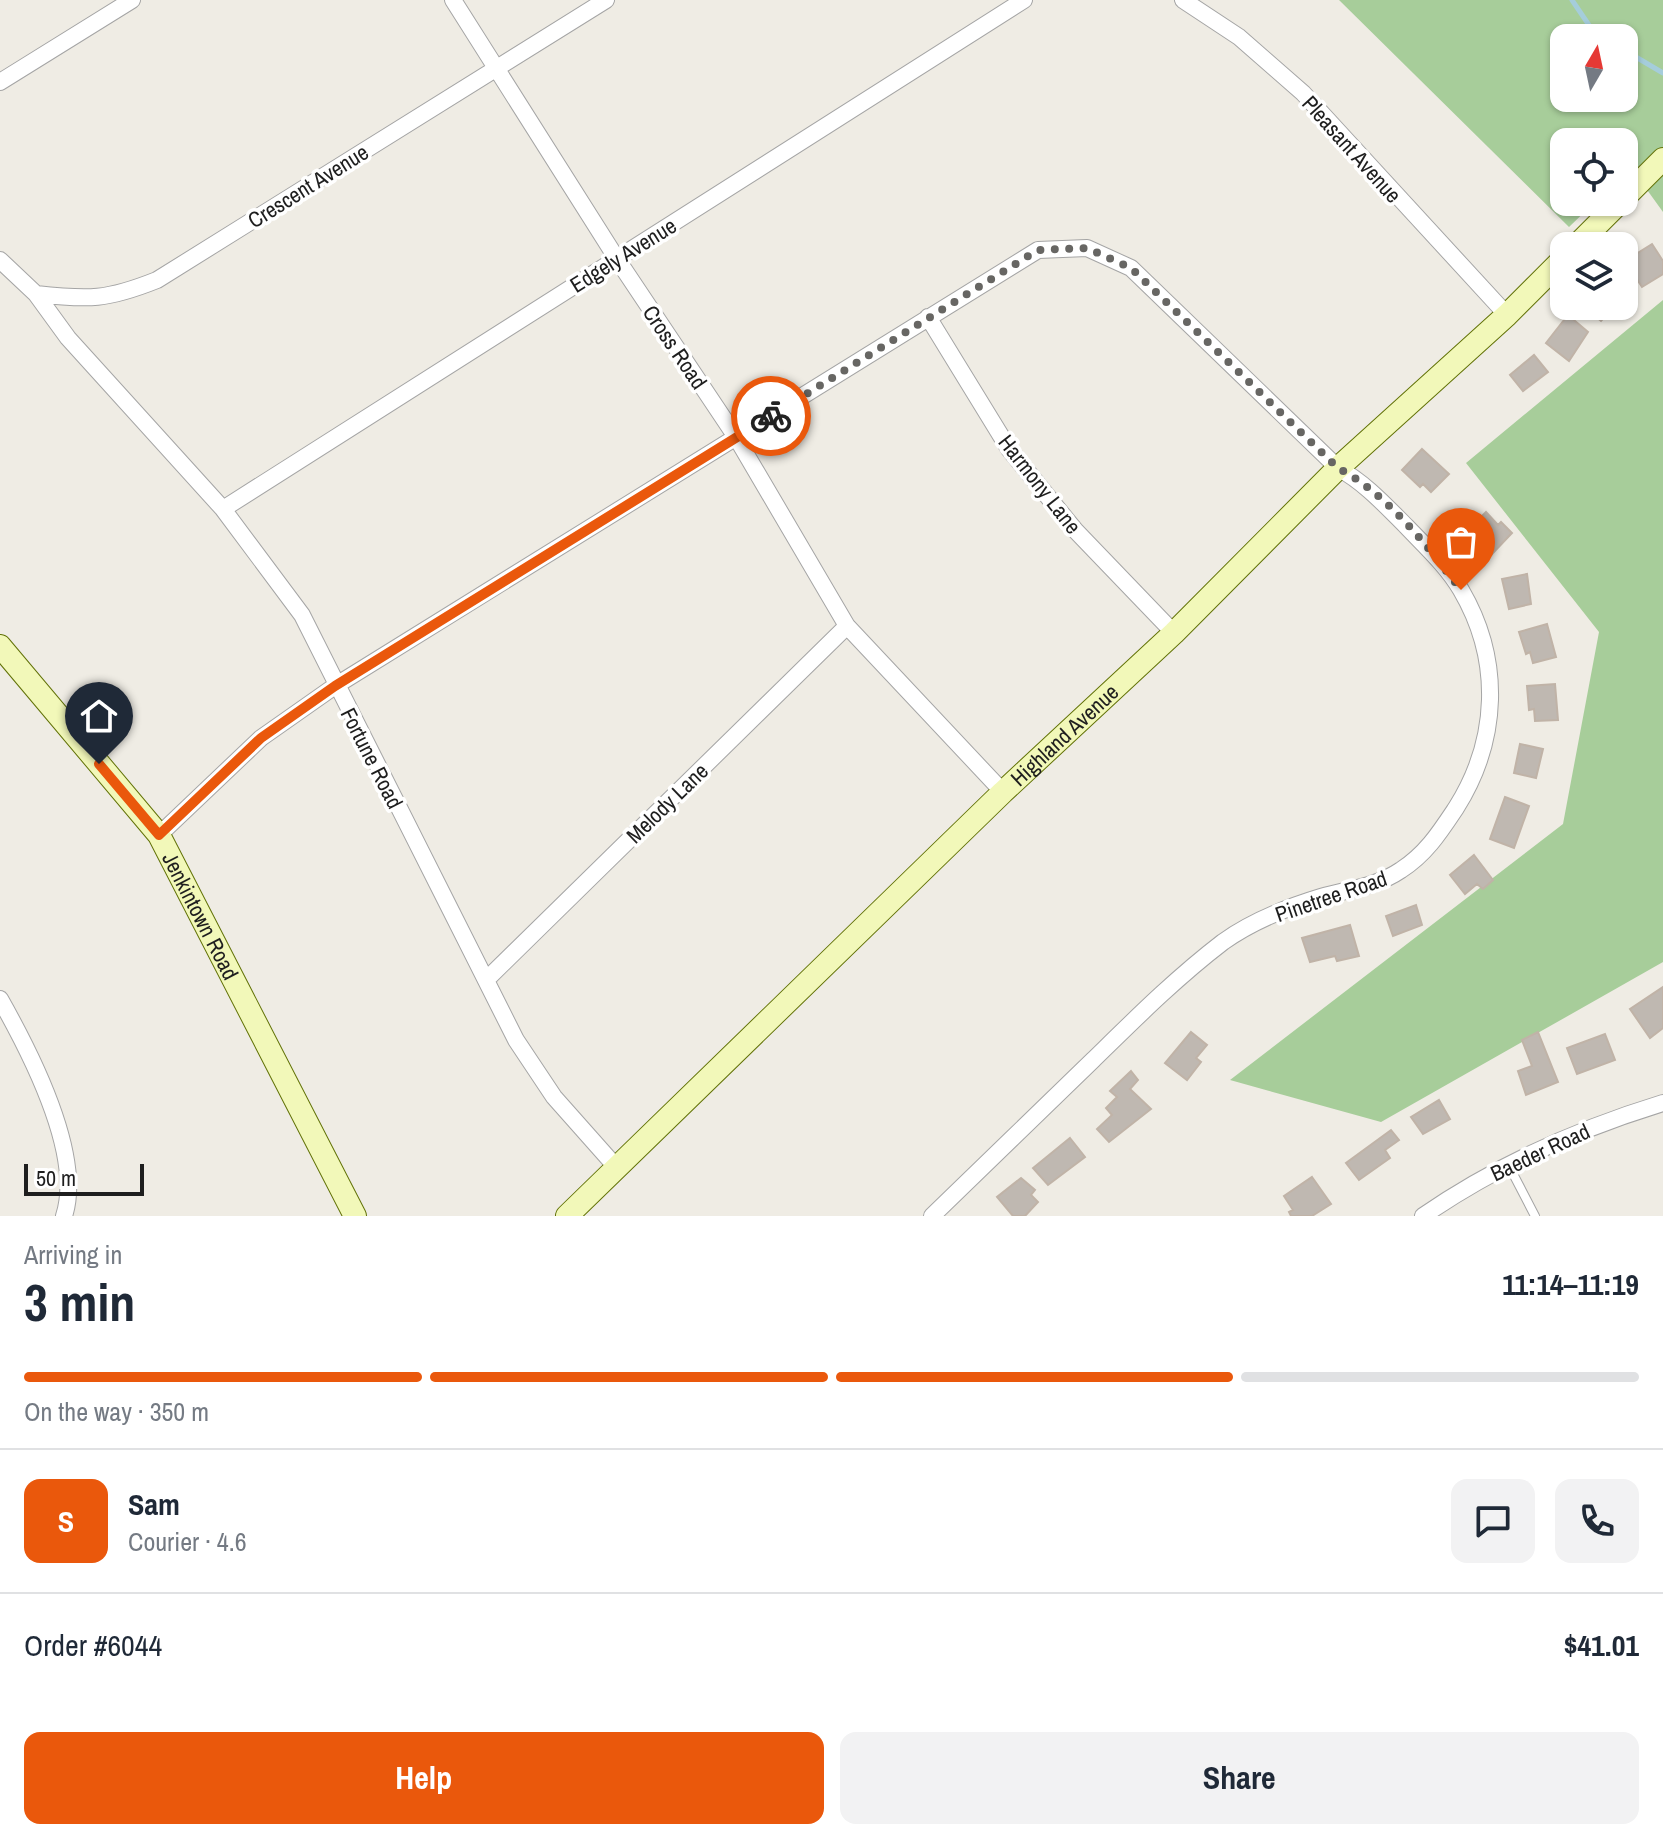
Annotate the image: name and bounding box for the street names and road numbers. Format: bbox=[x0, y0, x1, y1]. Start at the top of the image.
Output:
street label: Pleasant Avenue bbox=[1296, 89, 1408, 209]
street label: Crescent Avenue bbox=[242, 137, 374, 235]
street label: Edgely Avenue bbox=[564, 210, 682, 300]
street label: Cross Road bbox=[636, 299, 714, 395]
street label: Harmony Lane bbox=[992, 428, 1088, 540]
street label: Highland Avenue bbox=[1004, 677, 1125, 793]
street label: Fortune Road bbox=[334, 702, 410, 814]
street label: Melody Lane bbox=[619, 756, 715, 850]
street label: Jenkintown Road bbox=[155, 847, 246, 985]
street label: Pinetree Road bbox=[1271, 863, 1391, 929]
street label: Baeder Road bbox=[1485, 1116, 1595, 1188]

